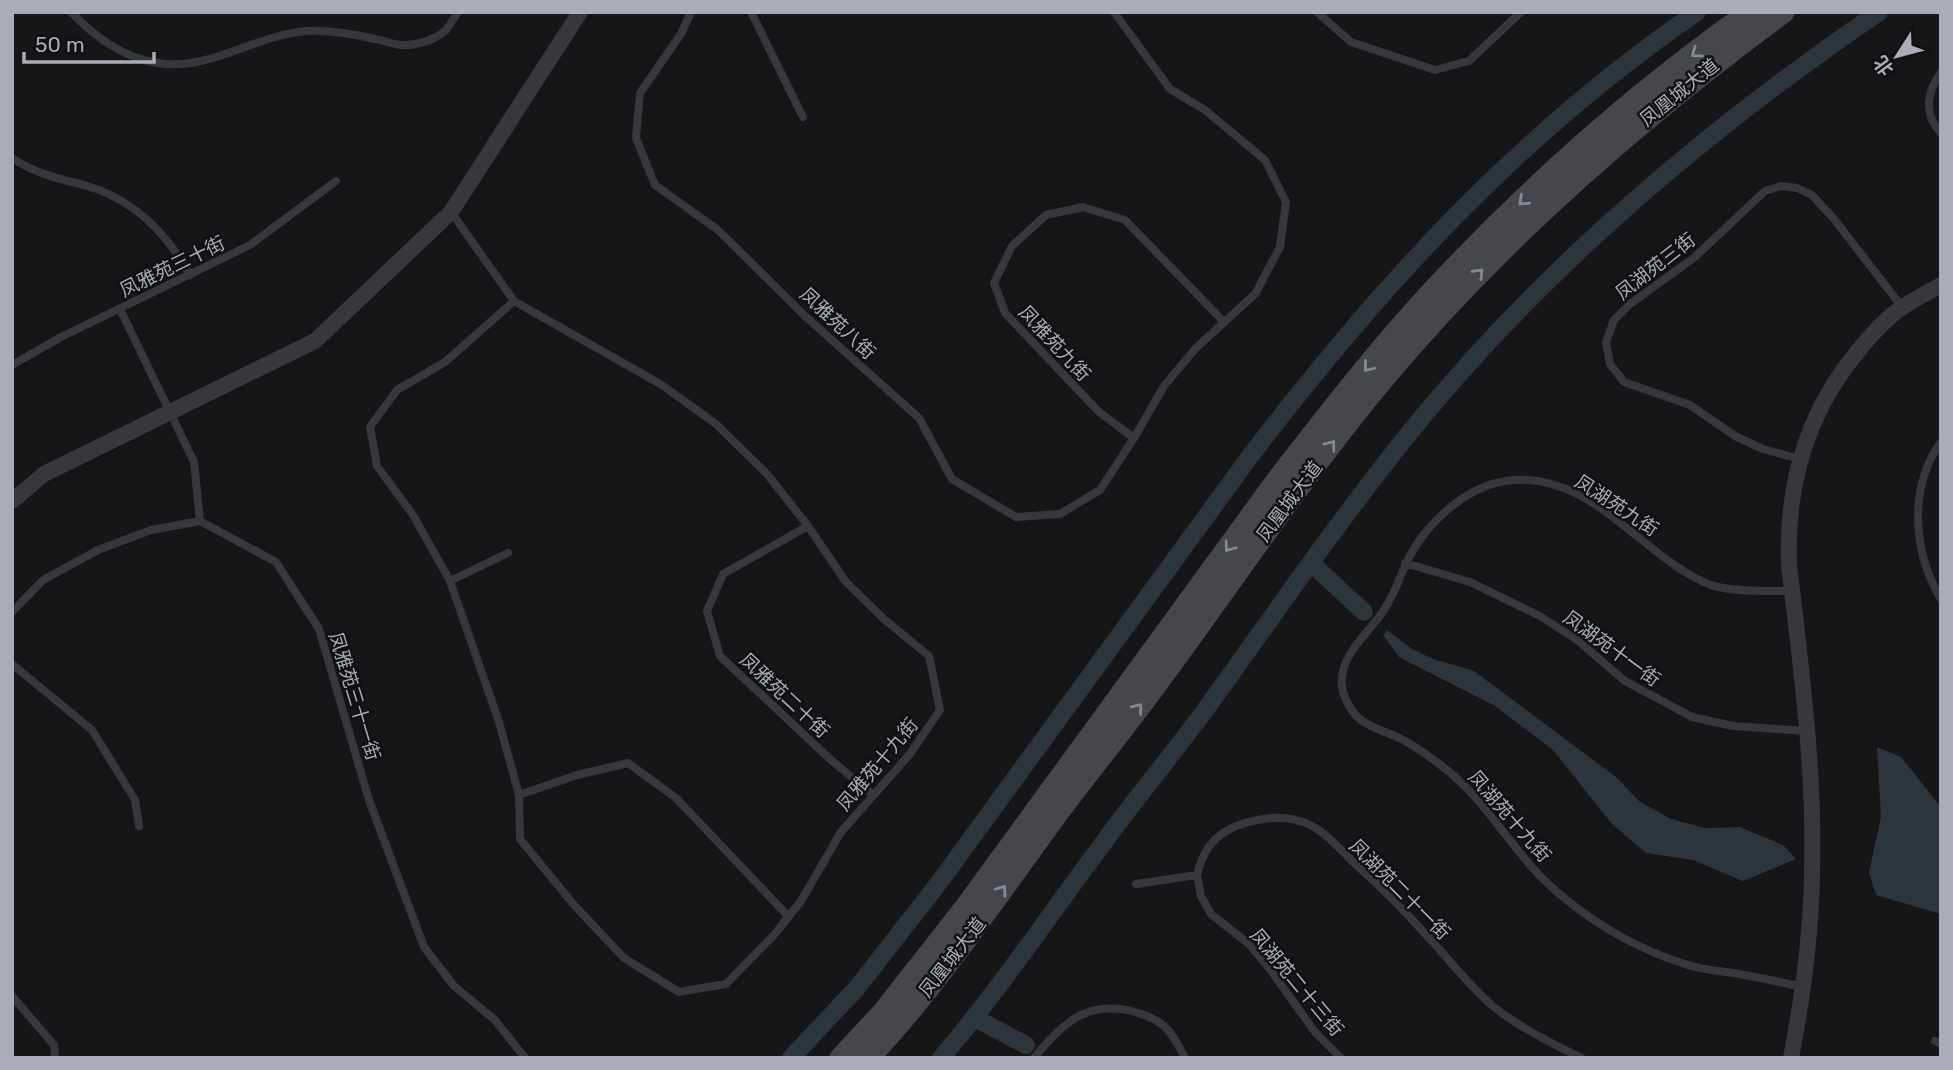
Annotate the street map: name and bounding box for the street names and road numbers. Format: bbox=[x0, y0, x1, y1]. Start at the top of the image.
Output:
street label: 凤凰城大道 bbox=[1635, 54, 1723, 131]
street label: 凤湖苑三街 bbox=[1611, 228, 1700, 305]
street label: 凤雅苑三十街 bbox=[116, 231, 228, 302]
street label: 凤雅苑八街 bbox=[795, 283, 880, 364]
street label: 凤雅苑九街 bbox=[1014, 301, 1095, 386]
street label: 凤凰城大道 bbox=[1252, 456, 1327, 546]
street label: 凤湖苑九街 bbox=[1571, 470, 1663, 541]
street label: 凤湖苑十一街 bbox=[1559, 606, 1665, 691]
street label: 凤雅苑三十一街 bbox=[324, 629, 385, 763]
street label: 凤雅苑二十街 bbox=[735, 648, 834, 743]
street label: 凤雅苑十九街 bbox=[832, 713, 923, 815]
street label: 凤湖苑十九街 bbox=[1464, 766, 1556, 867]
street label: 凤湖苑二十一街 bbox=[1344, 834, 1455, 945]
street label: 凤凰城大道 bbox=[914, 913, 991, 1002]
street label: 凤湖苑二十三街 bbox=[1245, 924, 1348, 1041]

